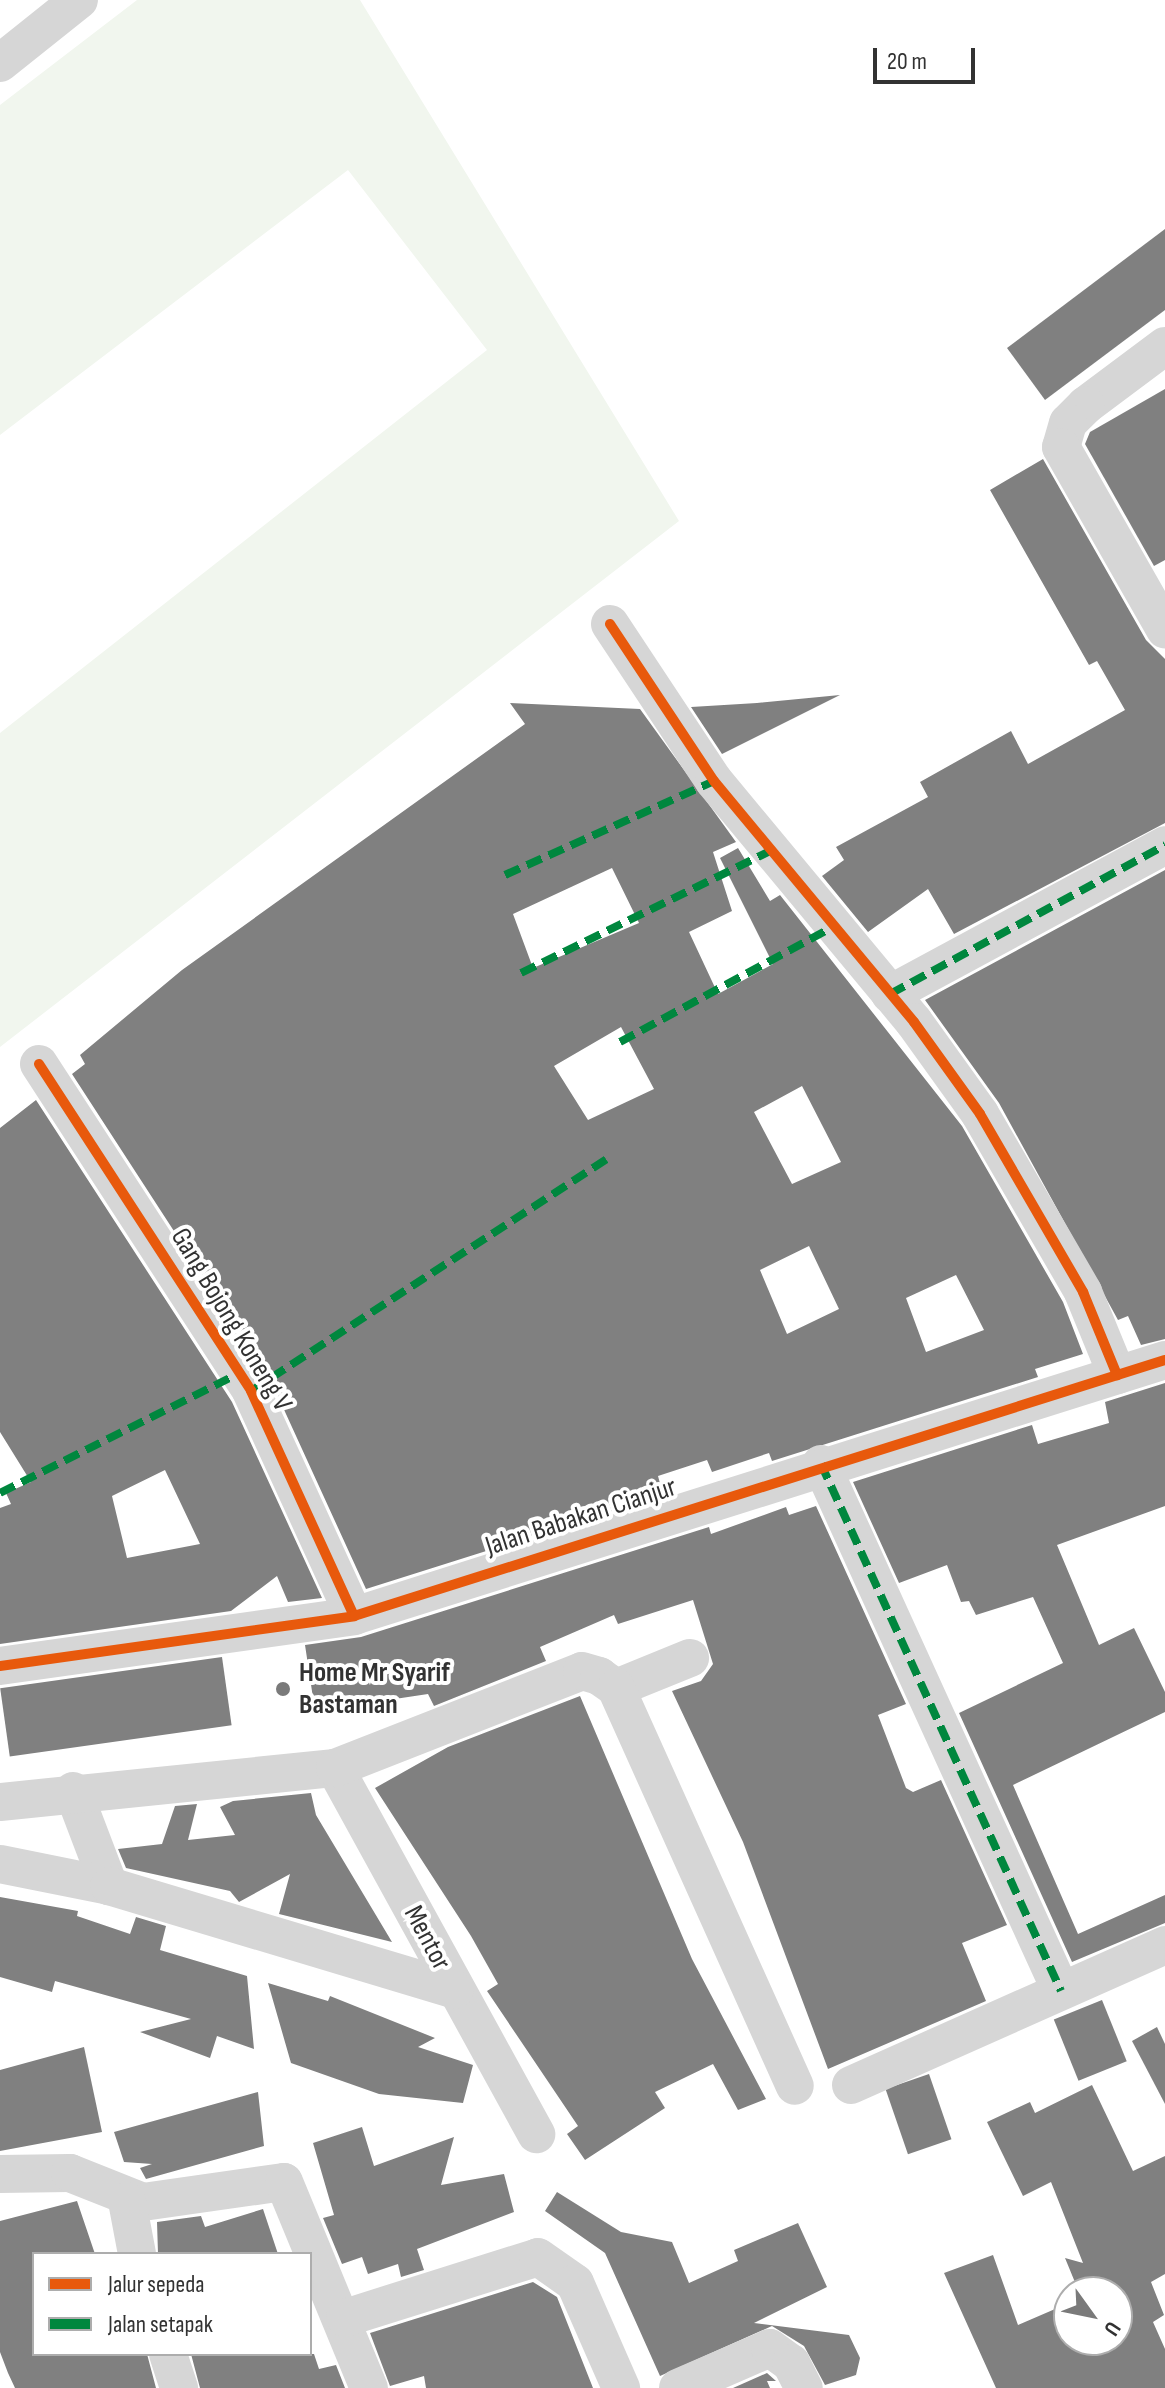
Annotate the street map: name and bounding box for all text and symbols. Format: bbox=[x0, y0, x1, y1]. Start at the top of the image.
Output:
scale bar bbox=[877, 32, 979, 82]
text: 20 m bbox=[887, 47, 927, 76]
street label: Gang Bojong Koneng V bbox=[163, 1222, 299, 1418]
street label: Jalan Babakan Cianjur bbox=[481, 1470, 681, 1564]
place label: Home Mr Syarif Bastaman bbox=[299, 1656, 450, 1722]
marker: Home Mr Syarif Bastaman bbox=[274, 1680, 292, 1698]
street label: Mentor bbox=[396, 1900, 458, 1976]
legend bbox=[32, 2252, 312, 2356]
text: Jalur sepeda bbox=[108, 2270, 204, 2299]
north arrow bbox=[1053, 2276, 1133, 2356]
text: Jalan setapak bbox=[108, 2310, 213, 2339]
text: U bbox=[1097, 2316, 1126, 2340]

